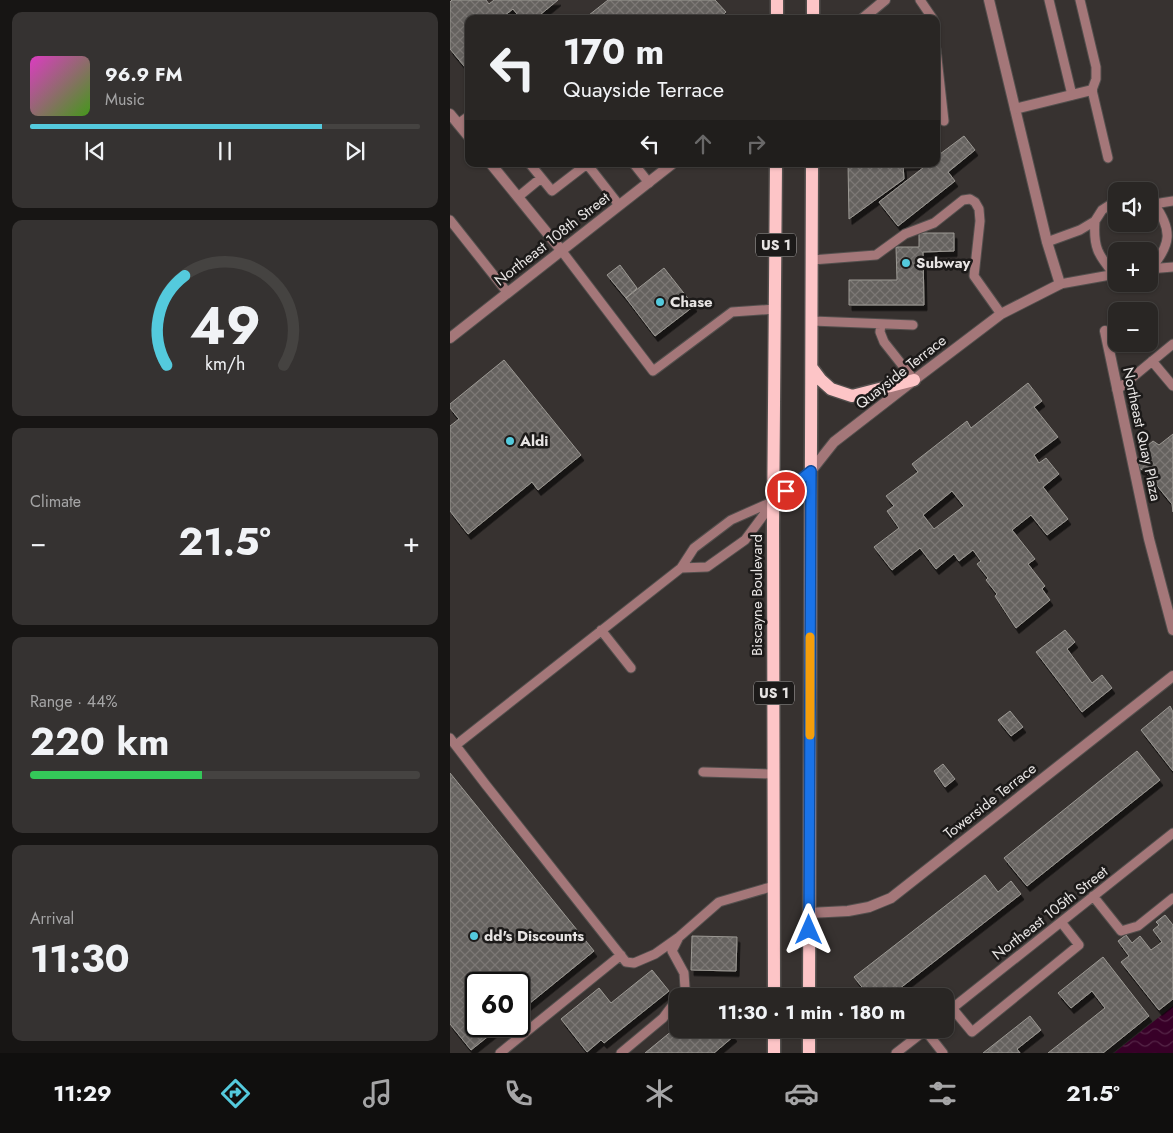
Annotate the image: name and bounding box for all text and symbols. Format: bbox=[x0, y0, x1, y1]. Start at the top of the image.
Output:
text: 170 m bbox=[563, 27, 664, 77]
icon: left bbox=[480, 35, 545, 100]
text: 96.9 FM bbox=[105, 61, 182, 88]
text: Quayside Terrace bbox=[563, 73, 724, 105]
text: Music bbox=[105, 88, 145, 111]
icon: left bbox=[636, 130, 664, 158]
icon: ahead bbox=[689, 130, 717, 158]
icon: right bbox=[742, 130, 770, 158]
icon: previous bbox=[81, 137, 109, 165]
icon: pause bbox=[211, 137, 239, 165]
icon: next bbox=[341, 137, 369, 165]
map controls bbox=[1108, 182, 1158, 352]
button: sound bbox=[1108, 182, 1158, 232]
street label: Northeast 108th Street bbox=[490, 187, 615, 291]
road number: US 1 bbox=[756, 234, 796, 256]
button: + bbox=[1108, 242, 1158, 292]
place label: Subway bbox=[916, 252, 970, 274]
marker: Subway bbox=[900, 257, 912, 269]
text: 49 bbox=[189, 288, 261, 364]
place label: Chase bbox=[670, 291, 713, 313]
marker: Chase bbox=[654, 296, 666, 308]
button: − bbox=[1108, 302, 1158, 352]
street label: Quayside Terrace bbox=[851, 329, 951, 414]
text: km/h bbox=[205, 351, 245, 377]
street label: Northeast Quay Plaza bbox=[1117, 365, 1167, 503]
place label: Aldi bbox=[519, 430, 548, 452]
marker: Aldi bbox=[504, 435, 516, 447]
pin bbox=[765, 470, 807, 512]
icon: arrive bbox=[772, 477, 800, 505]
text: Climate bbox=[30, 490, 81, 513]
text: 21.5° bbox=[178, 514, 271, 569]
text: − bbox=[30, 522, 47, 563]
text: + bbox=[403, 522, 420, 563]
street label: Biscayne Boulevard bbox=[746, 534, 768, 656]
road number: US 1 bbox=[754, 681, 794, 704]
text: Range · 44% bbox=[30, 690, 118, 713]
text: 220 km bbox=[30, 714, 170, 769]
street label: Towerside Terrace bbox=[939, 758, 1041, 844]
street label: Northeast 105th Street bbox=[987, 861, 1113, 965]
position arrow bbox=[782, 903, 834, 955]
text: Arrival bbox=[30, 907, 74, 930]
place label: dd's Discounts bbox=[484, 925, 584, 947]
marker: dd's Discounts bbox=[468, 930, 480, 942]
text: 11:30 bbox=[30, 931, 130, 986]
speed limit sign: 60 bbox=[465, 972, 530, 1037]
text: 11:30 · 1 min · 180 m bbox=[718, 999, 905, 1026]
icon: directions bbox=[218, 1076, 253, 1111]
icon: music bbox=[360, 1076, 395, 1111]
icon: phone bbox=[501, 1076, 536, 1111]
icon: climate bbox=[642, 1076, 677, 1111]
icon: car bbox=[784, 1076, 819, 1111]
icon: filters bbox=[925, 1076, 960, 1111]
text: 11:29 bbox=[53, 1077, 112, 1109]
text: 21.5° bbox=[1066, 1077, 1120, 1109]

